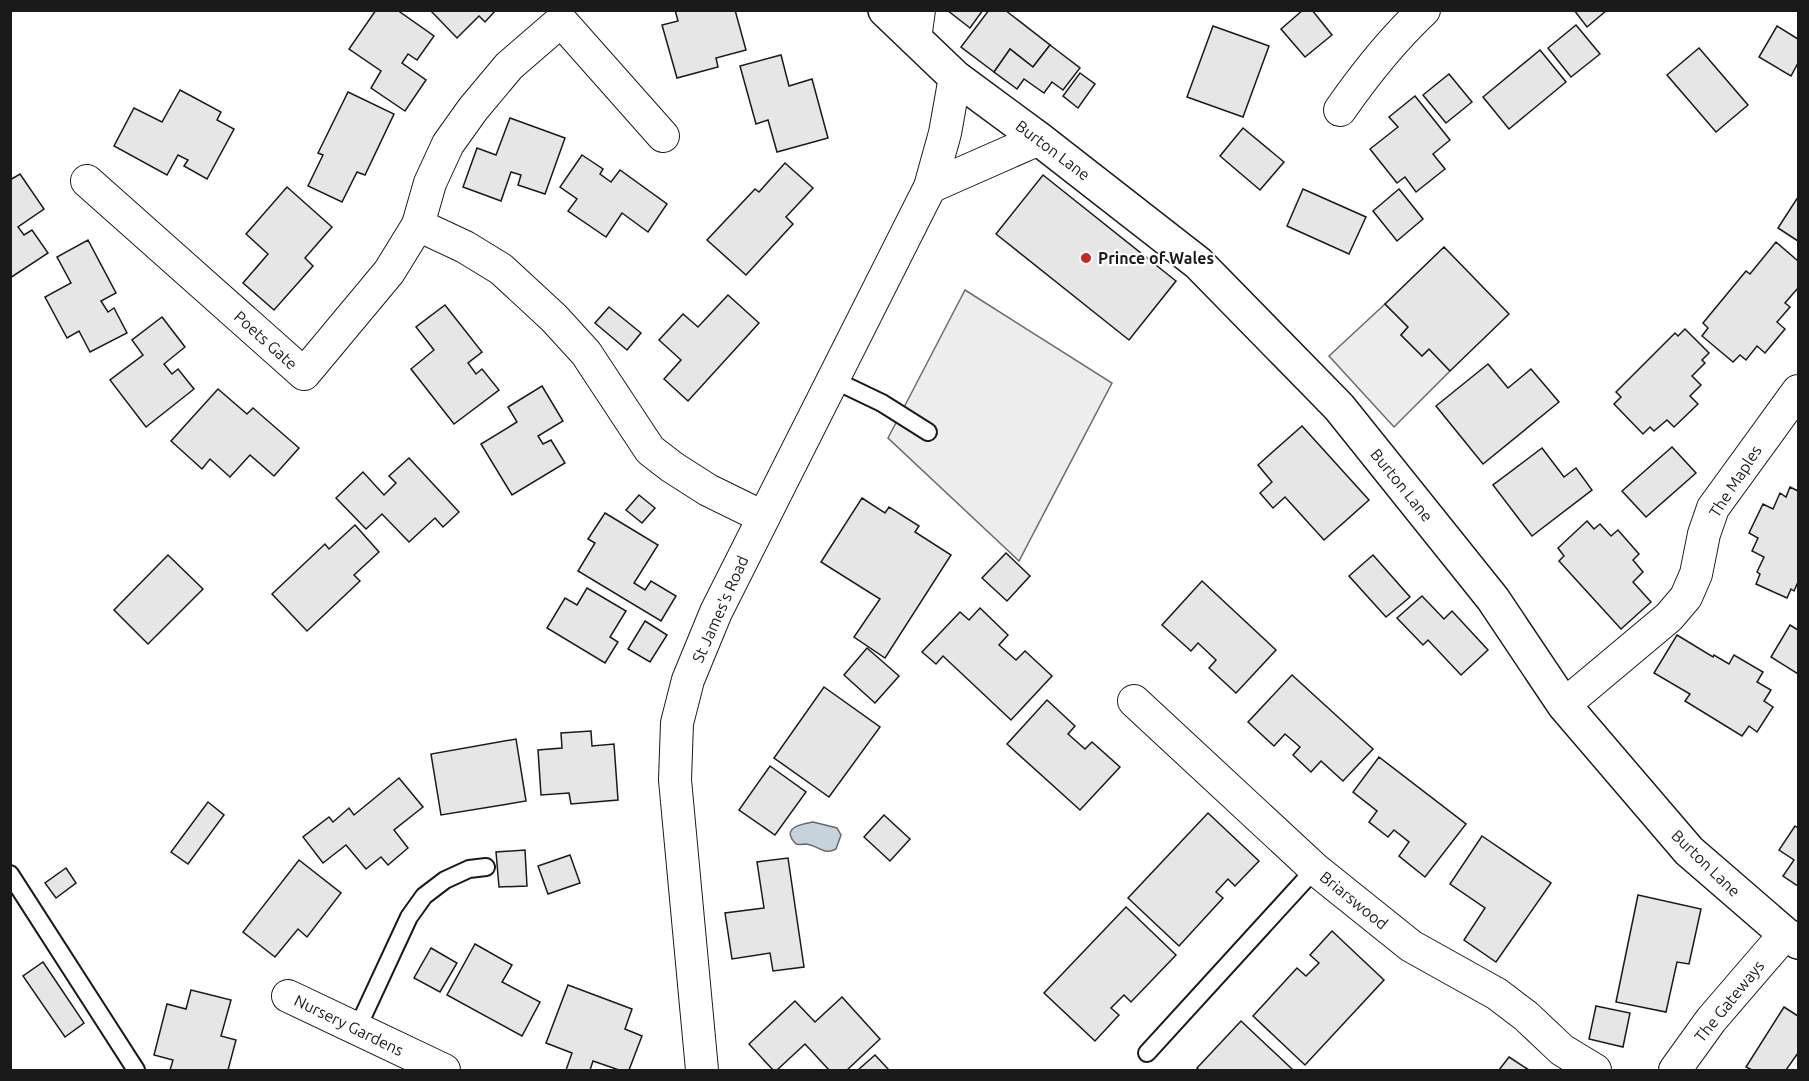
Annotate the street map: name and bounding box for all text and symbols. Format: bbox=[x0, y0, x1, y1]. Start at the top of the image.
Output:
street label: Burton Lane bbox=[1012, 116, 1094, 184]
place label: Prince of Wales bbox=[1098, 249, 1214, 267]
marker: Prince of Wales bbox=[1079, 251, 1093, 265]
street label: Poets Gate bbox=[231, 307, 301, 373]
street label: The Maples bbox=[1705, 442, 1765, 520]
street label: Burton Lane bbox=[1367, 445, 1437, 525]
street label: St James's Road bbox=[688, 553, 752, 665]
street label: Burton Lane bbox=[1668, 826, 1744, 900]
street label: Briarswood bbox=[1317, 867, 1391, 933]
street label: The Gateways bbox=[1691, 957, 1767, 1045]
street label: Nursery Gardens bbox=[291, 991, 407, 1059]

